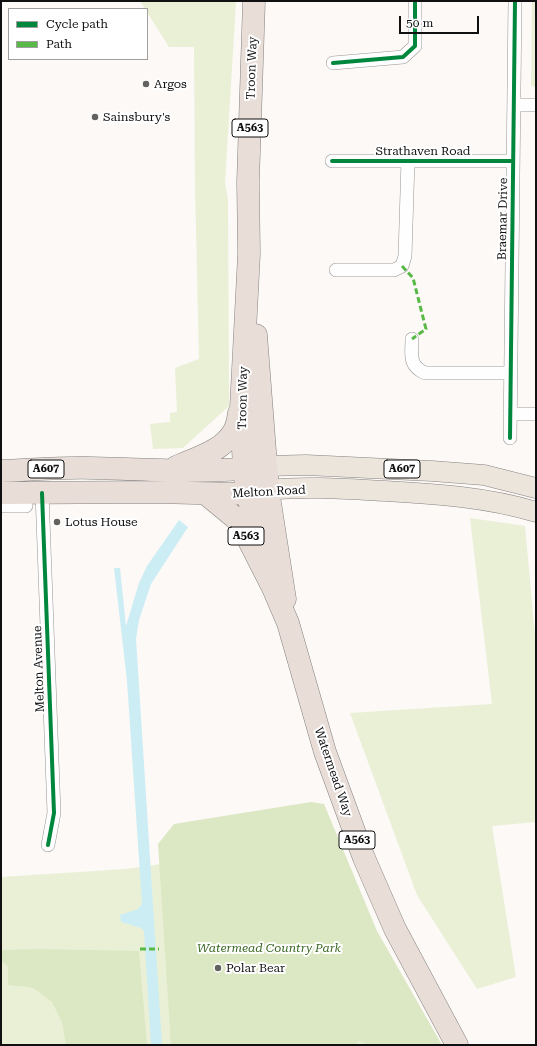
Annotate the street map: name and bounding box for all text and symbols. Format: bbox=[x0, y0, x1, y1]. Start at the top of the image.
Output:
legend bbox=[8, 8, 148, 60]
scale bar bbox=[401, 8, 481, 34]
text: 50 m bbox=[406, 16, 433, 30]
text: Cycle path bbox=[46, 17, 108, 31]
street label: Troon Way bbox=[244, 36, 260, 100]
text: Path bbox=[46, 37, 72, 51]
place label: Argos bbox=[154, 77, 187, 91]
marker: Argos bbox=[141, 79, 151, 89]
place label: Sainsbury's bbox=[103, 110, 170, 124]
marker: Sainsbury's bbox=[90, 112, 100, 122]
road number: A563 bbox=[232, 119, 268, 137]
street label: Strathaven Road bbox=[375, 144, 471, 158]
street label: Braemar Drive bbox=[495, 178, 511, 260]
street label: Troon Way bbox=[235, 366, 251, 430]
road number: A607 bbox=[28, 460, 64, 478]
road number: A607 bbox=[384, 460, 420, 478]
street label: Melton Road bbox=[232, 483, 306, 501]
place label: Lotus House bbox=[65, 515, 138, 529]
marker: Lotus House bbox=[52, 517, 62, 527]
road number: A563 bbox=[228, 527, 264, 545]
street label: Melton Avenue bbox=[30, 625, 48, 713]
street label: Watermead Way bbox=[311, 725, 355, 819]
road number: A563 bbox=[339, 831, 375, 849]
park label: Watermead Country Park bbox=[197, 941, 341, 955]
place label: Polar Bear bbox=[226, 961, 285, 975]
marker: Polar Bear bbox=[213, 963, 223, 973]

